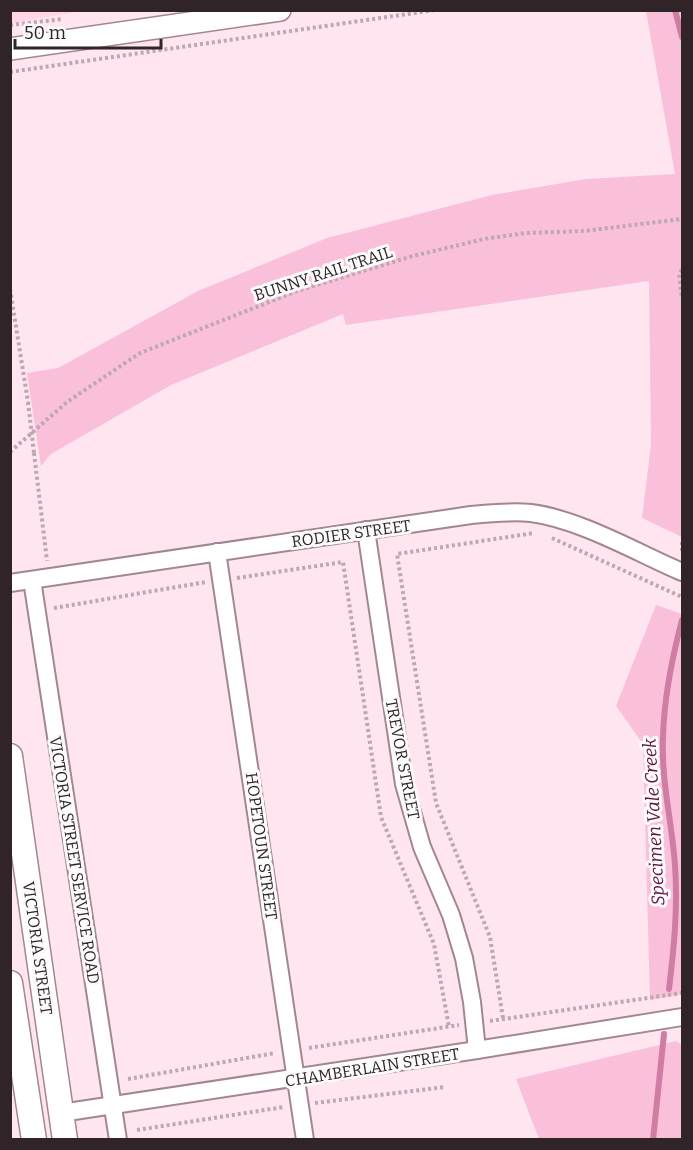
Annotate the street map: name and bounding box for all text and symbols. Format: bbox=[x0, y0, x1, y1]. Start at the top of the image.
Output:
scale bar bbox=[15, 12, 160, 50]
text: 50 m bbox=[24, 22, 66, 44]
street label: BUNNY RAIL TRAIL bbox=[252, 242, 395, 305]
street label: RODIER STREET bbox=[290, 516, 412, 551]
street label: TREVOR STREET bbox=[382, 697, 423, 821]
street label: VICTORIA STREET SERVICE ROAD bbox=[46, 735, 103, 985]
water label: Specimen Vale Creek bbox=[639, 738, 669, 906]
street label: HOPETOUN STREET bbox=[242, 771, 281, 921]
street label: VICTORIA STREET bbox=[19, 880, 56, 1016]
street label: CHAMBERLAIN STREET bbox=[284, 1044, 461, 1091]

